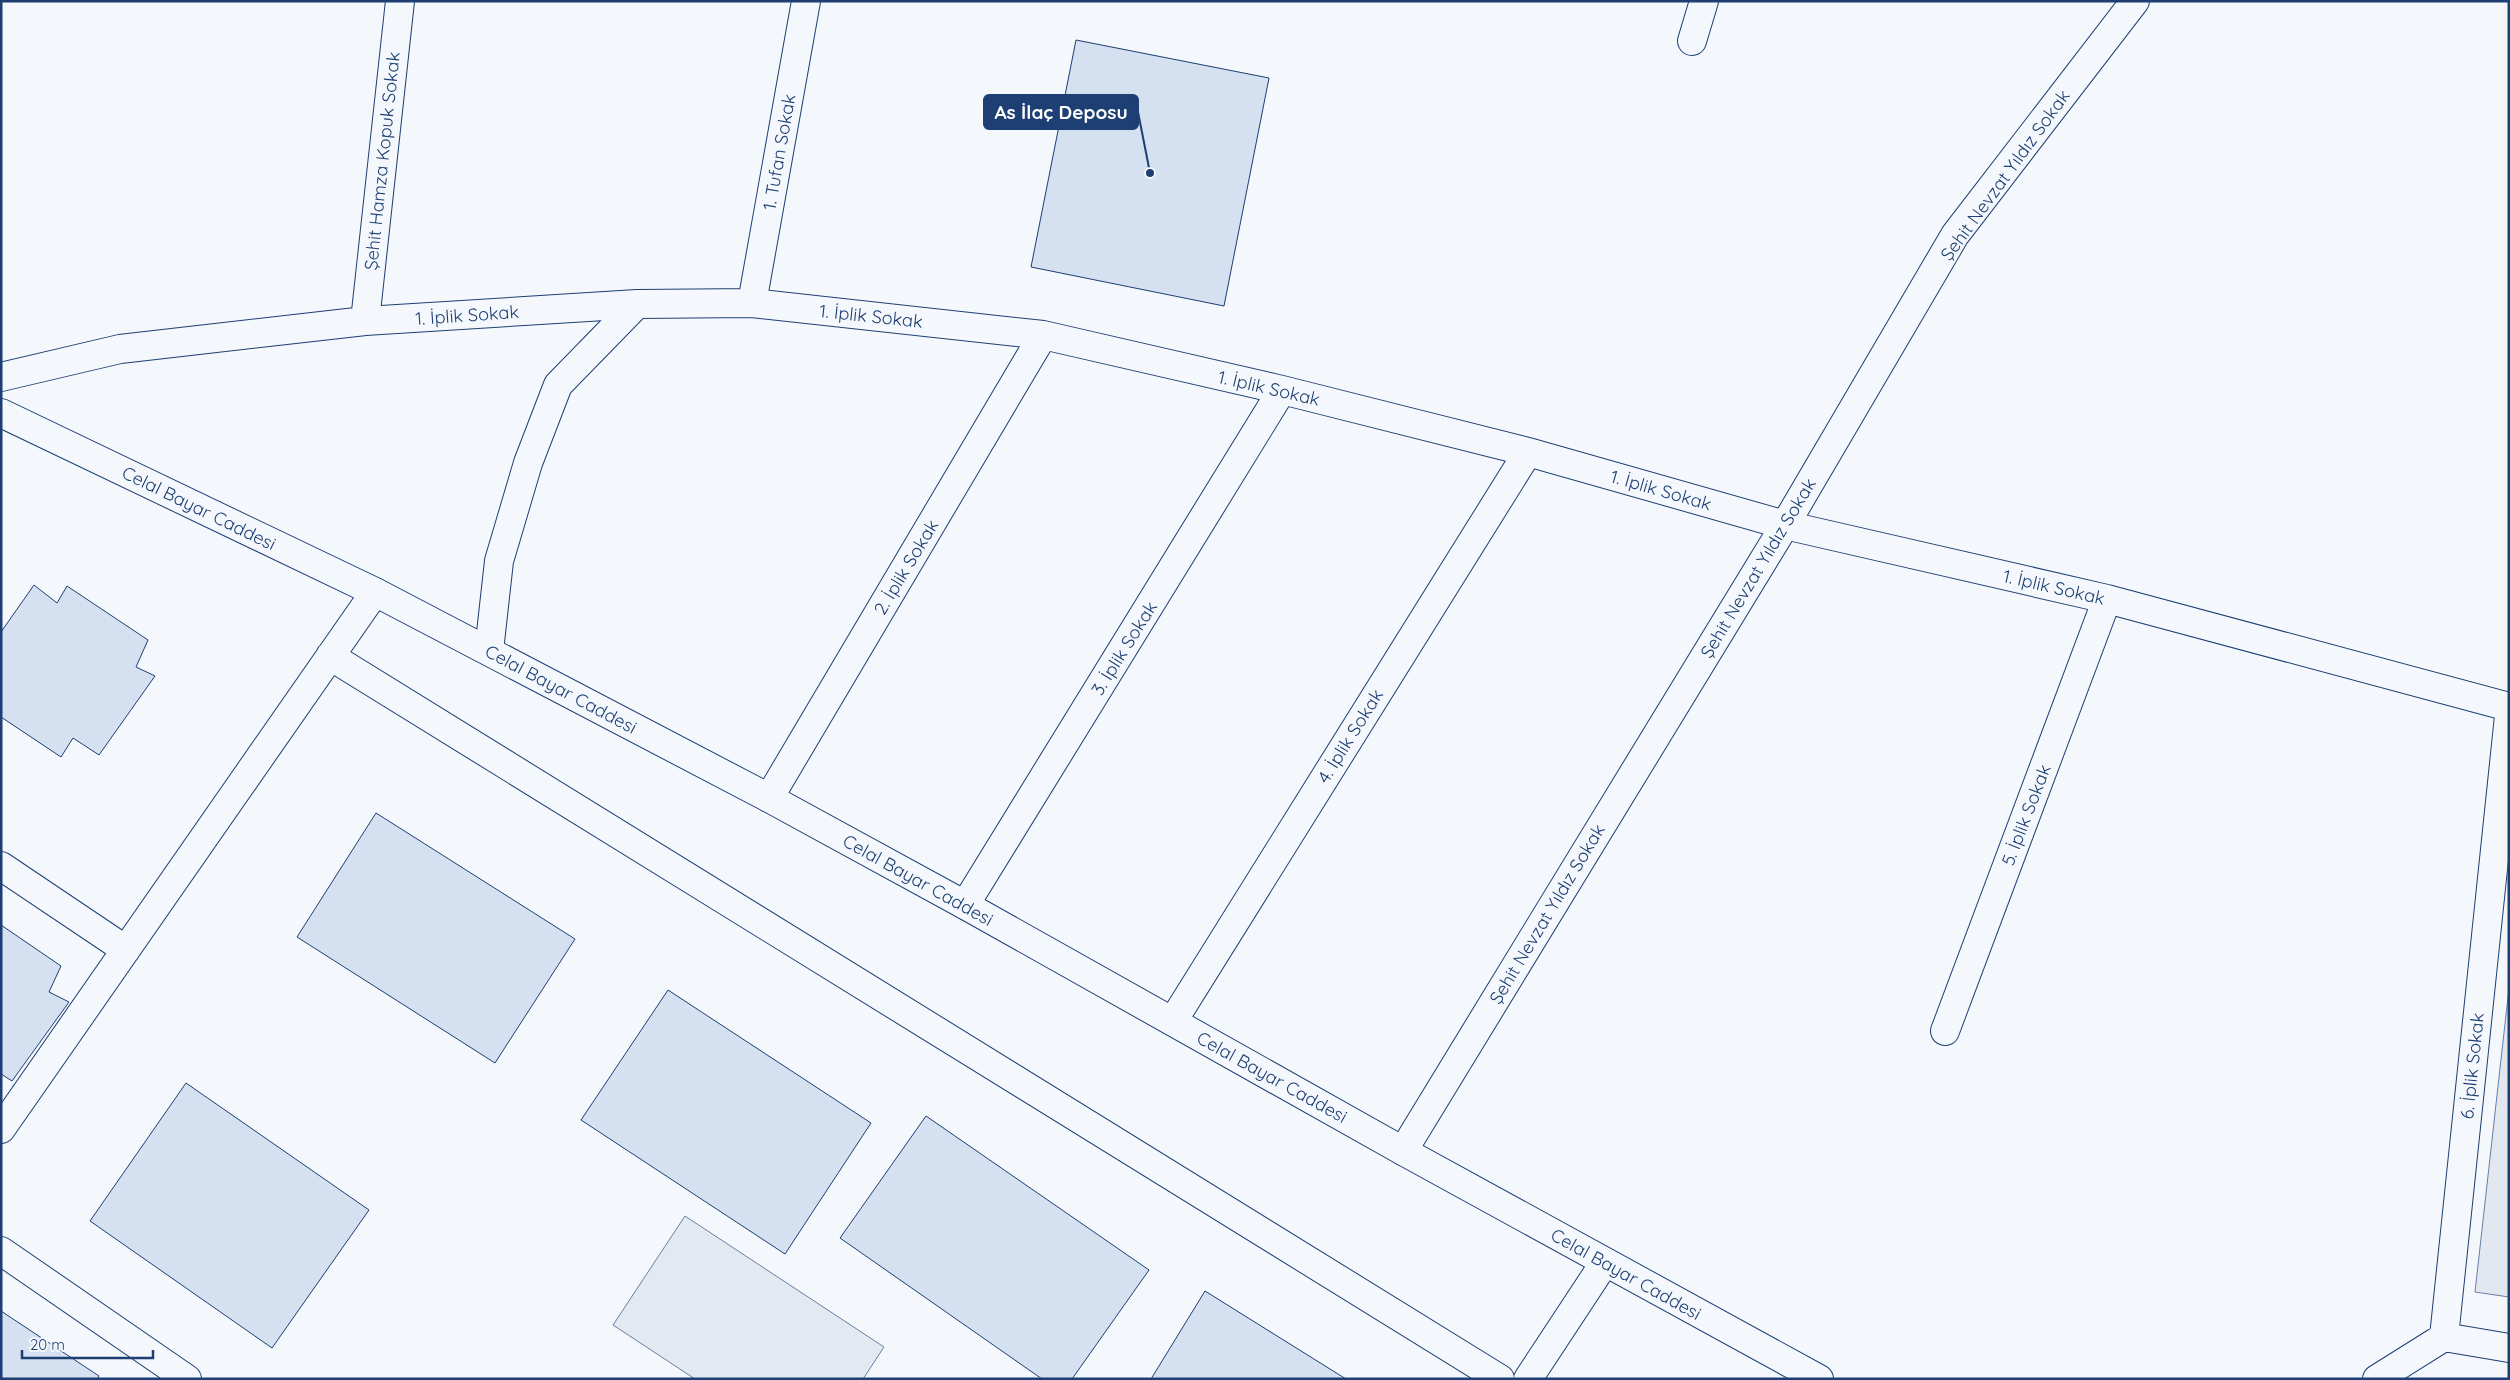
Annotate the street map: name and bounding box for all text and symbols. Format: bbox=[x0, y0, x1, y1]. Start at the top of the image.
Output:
street label: Şehit Hamza Kopuk Sokak bbox=[359, 51, 405, 271]
street label: Şehit Nevzat Yıldız Sokak bbox=[1935, 85, 2075, 265]
street label: 1. Tufan Sokak bbox=[757, 92, 801, 212]
callout: As İlaç Deposu bbox=[984, 95, 1138, 129]
text: As İlaç Deposu bbox=[994, 100, 1128, 124]
street label: 1. İplik Sokak bbox=[818, 299, 924, 333]
street label: 1. İplik Sokak bbox=[414, 300, 520, 330]
street label: 1. İplik Sokak bbox=[1216, 365, 1322, 411]
street label: Celal Bayar Caddesi bbox=[118, 461, 280, 555]
street label: 1. İplik Sokak bbox=[1608, 465, 1714, 515]
street label: Şehit Nevzat Yıldız Sokak bbox=[1695, 474, 1821, 662]
street label: 2. İplik Sokak bbox=[869, 515, 943, 619]
street label: 1. İplik Sokak bbox=[2001, 564, 2107, 610]
street label: 3. İplik Sokak bbox=[1086, 597, 1162, 699]
street label: Celal Bayar Caddesi bbox=[481, 639, 641, 739]
street label: 4. İplik Sokak bbox=[1312, 685, 1388, 787]
street label: 5. İplik Sokak bbox=[1996, 761, 2056, 869]
street label: Şehit Nevzat Yıldız Sokak bbox=[1484, 820, 1610, 1008]
street label: Celal Bayar Caddesi bbox=[839, 829, 997, 931]
street label: 6. İplik Sokak bbox=[2455, 1012, 2489, 1120]
street label: Celal Bayar Caddesi bbox=[1193, 1026, 1351, 1128]
street label: Celal Bayar Caddesi bbox=[1547, 1223, 1705, 1325]
scale bar bbox=[22, 1328, 154, 1360]
text: 20 m bbox=[30, 1335, 65, 1354]

